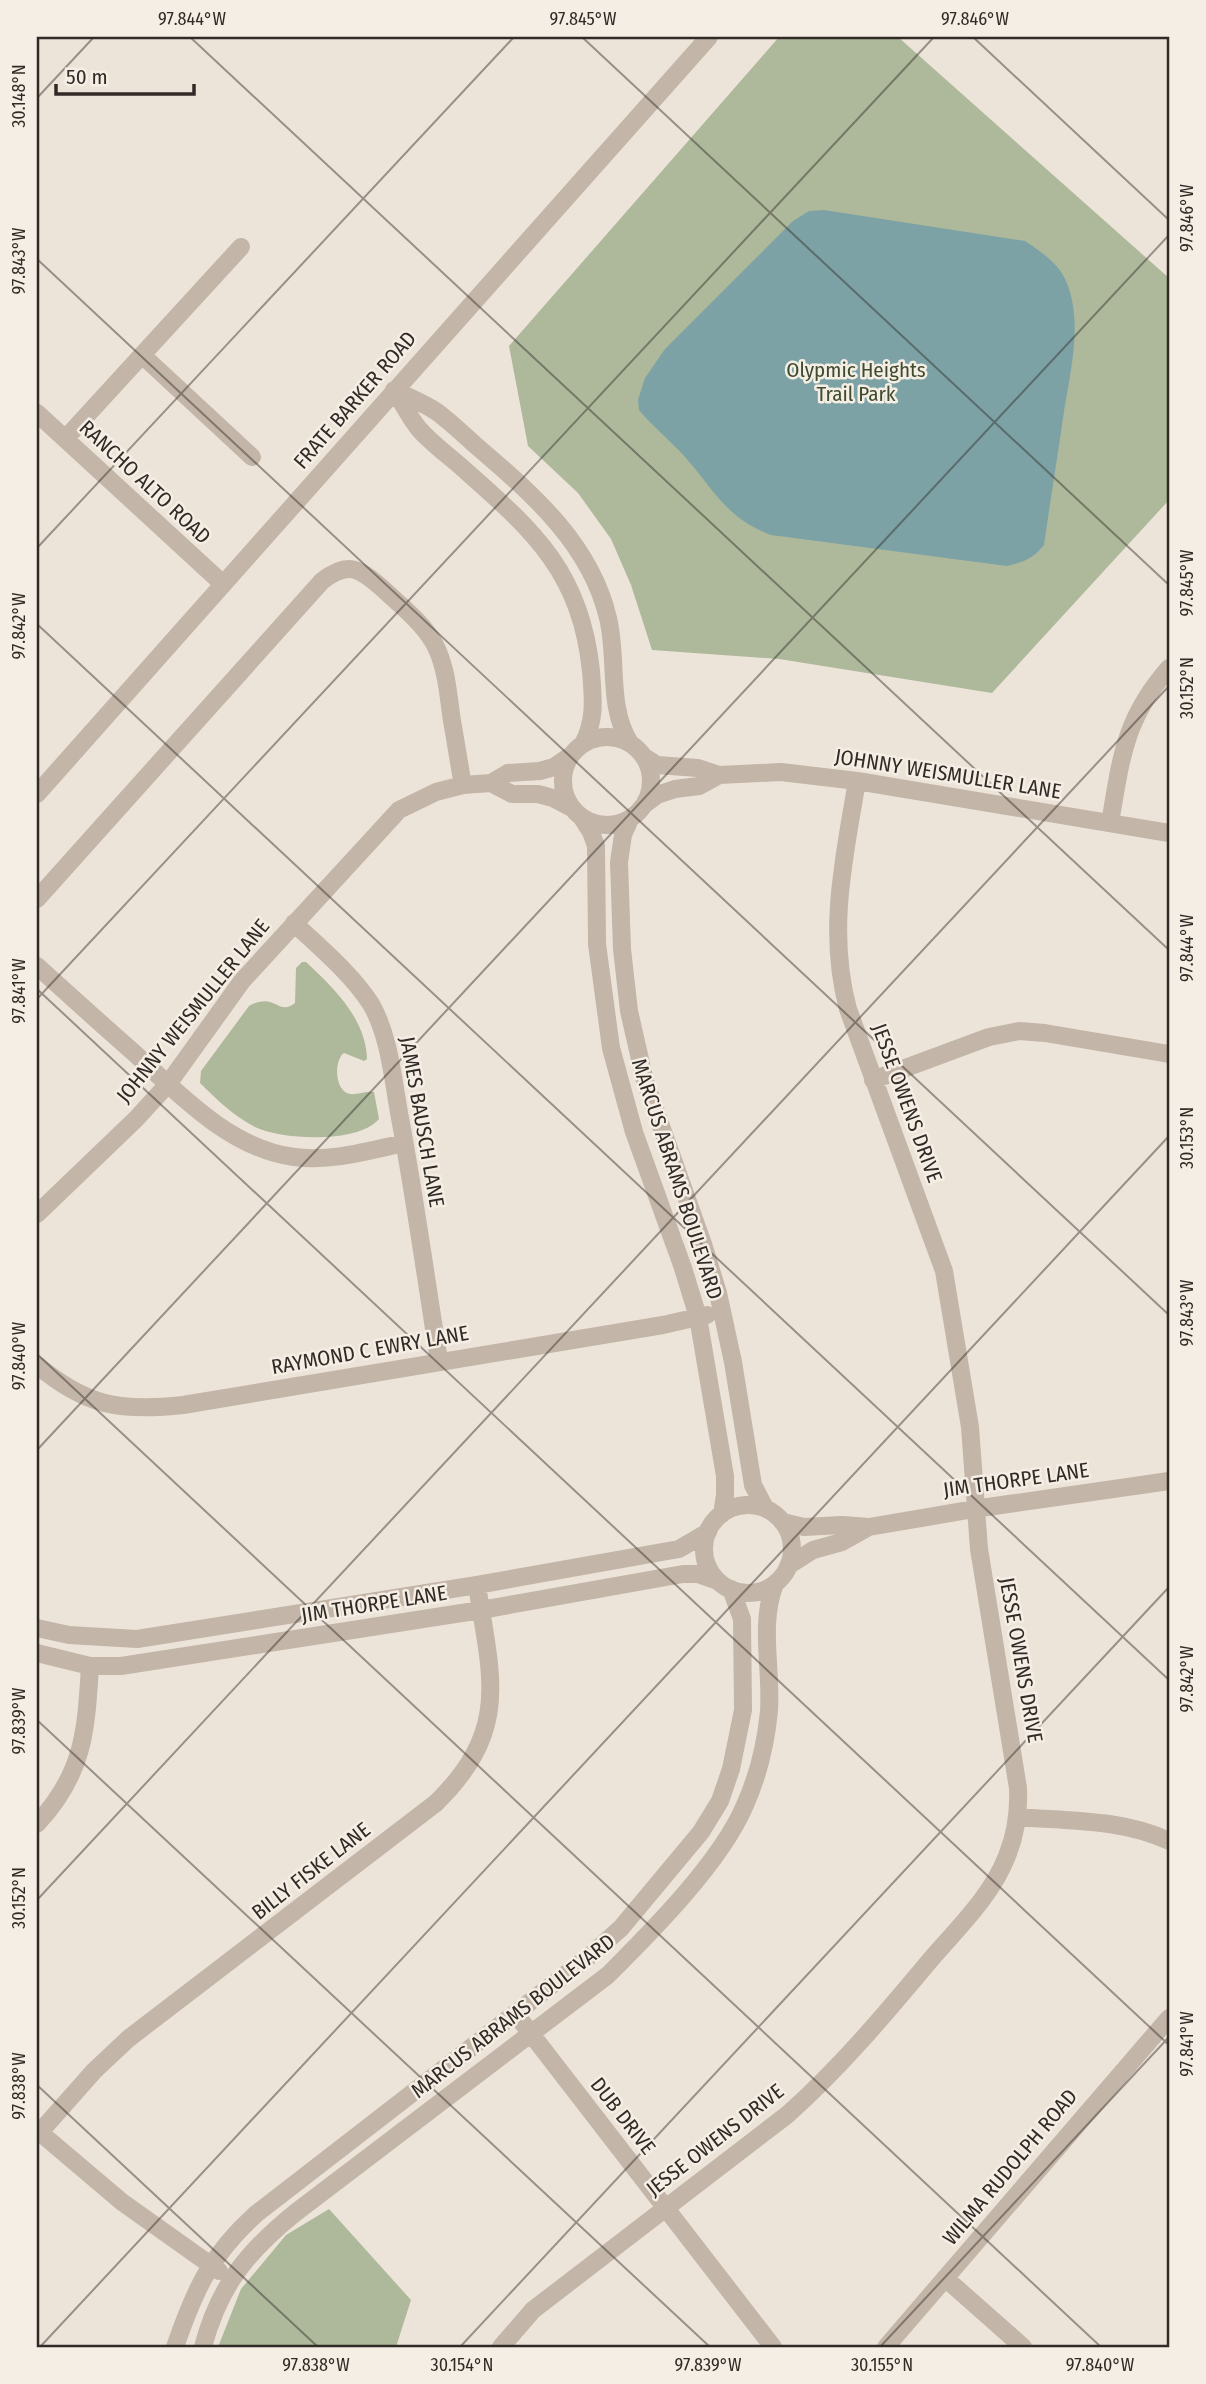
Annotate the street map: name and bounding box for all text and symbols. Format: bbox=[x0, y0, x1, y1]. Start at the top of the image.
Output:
text: 97.844°W bbox=[158, 8, 226, 30]
text: 97.845°W bbox=[549, 8, 617, 30]
text: 97.846°W bbox=[941, 8, 1010, 30]
scale bar bbox=[56, 52, 194, 96]
text: 30.148°N bbox=[8, 64, 30, 128]
text: 50 m bbox=[66, 64, 108, 90]
text: 97.846°W bbox=[1176, 183, 1198, 252]
text: 97.843°W bbox=[8, 227, 30, 295]
street label: FRATE BARKER ROAD bbox=[288, 326, 422, 474]
park label: Olypmic Heights Trail Park bbox=[786, 357, 926, 407]
street label: RANCHO ALTO ROAD bbox=[74, 415, 216, 549]
text: 97.845°W bbox=[1176, 549, 1198, 617]
text: 97.842°W bbox=[8, 592, 30, 659]
text: 30.152°N bbox=[1176, 657, 1198, 719]
street label: JOHNNY WEISMULLER LANE bbox=[833, 743, 1063, 805]
street label: JOHNNY WEISMULLER LANE bbox=[111, 914, 275, 1108]
text: 97.844°W bbox=[1176, 914, 1198, 982]
text: 97.841°W bbox=[8, 958, 30, 1024]
street label: JESSE OWENS DRIVE bbox=[866, 1020, 948, 1186]
street label: JAMES BAUSCH LANE bbox=[394, 1035, 450, 1209]
street label: MARCUS ABRAMS BOULEVARD bbox=[626, 1055, 728, 1303]
text: 30.153°N bbox=[1176, 1107, 1198, 1169]
text: 97.843°W bbox=[1176, 1279, 1198, 1347]
street label: RAYMOND C EWRY LANE bbox=[269, 1320, 471, 1380]
text: 97.840°W bbox=[8, 1321, 30, 1390]
street label: JIM THORPE LANE bbox=[941, 1457, 1091, 1503]
street label: JESSE OWENS DRIVE bbox=[994, 1575, 1048, 1745]
street label: JIM THORPE LANE bbox=[299, 1580, 449, 1628]
text: 97.842°W bbox=[1176, 1645, 1198, 1712]
text: 97.839°W bbox=[8, 1687, 30, 1755]
street label: BILLY FISKE LANE bbox=[247, 1817, 375, 1925]
text: 30.152°N bbox=[8, 1867, 30, 1929]
street label: MARCUS ABRAMS BOULEVARD bbox=[406, 1928, 620, 2104]
text: 97.841°W bbox=[1176, 2011, 1198, 2077]
text: 97.838°W bbox=[8, 2052, 30, 2120]
street label: DUB DRIVE bbox=[585, 2072, 661, 2160]
street label: JESSE OWENS DRIVE bbox=[641, 2078, 789, 2202]
street label: WILMA RUDOLPH ROAD bbox=[937, 2084, 1083, 2250]
text: 97.838°W bbox=[282, 2354, 350, 2376]
text: 30.154°N bbox=[431, 2354, 493, 2376]
text: 97.839°W bbox=[674, 2354, 742, 2376]
text: 30.155°N bbox=[851, 2354, 913, 2376]
text: 97.840°W bbox=[1066, 2354, 1135, 2376]

